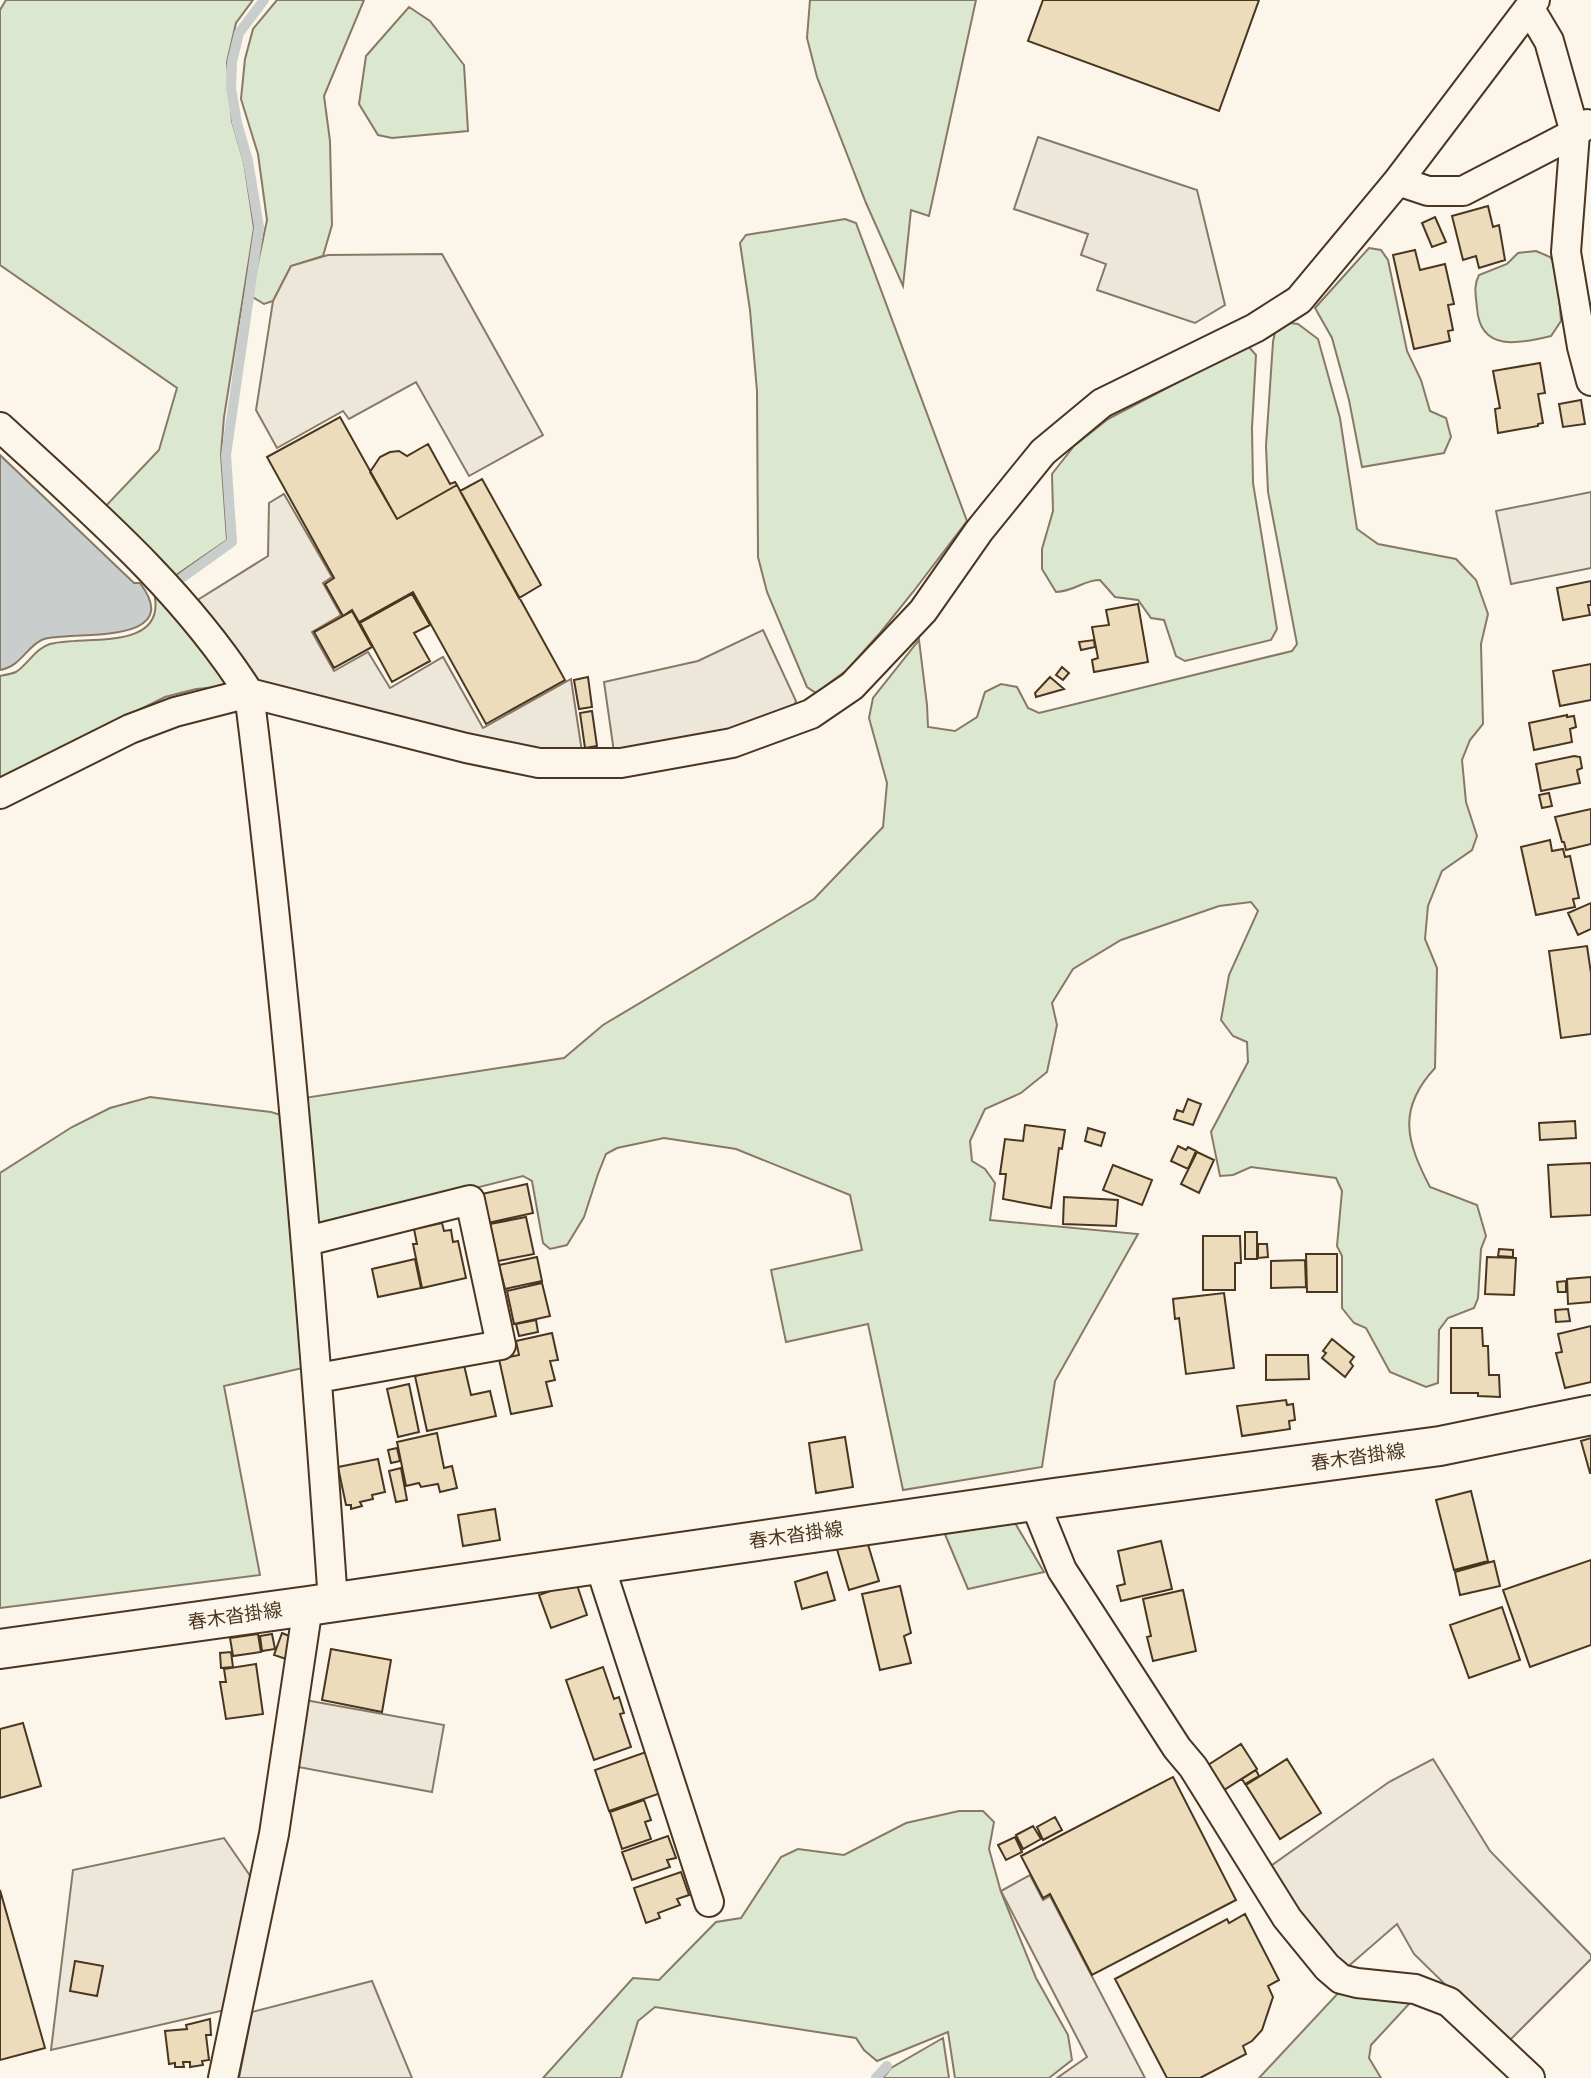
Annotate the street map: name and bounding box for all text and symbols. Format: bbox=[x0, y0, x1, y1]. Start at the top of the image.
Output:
street label: 春木沓掛線 bbox=[1309, 1439, 1407, 1475]
street label: 春木沓掛線 bbox=[747, 1517, 845, 1553]
street label: 春木沓掛線 bbox=[186, 1598, 284, 1634]

